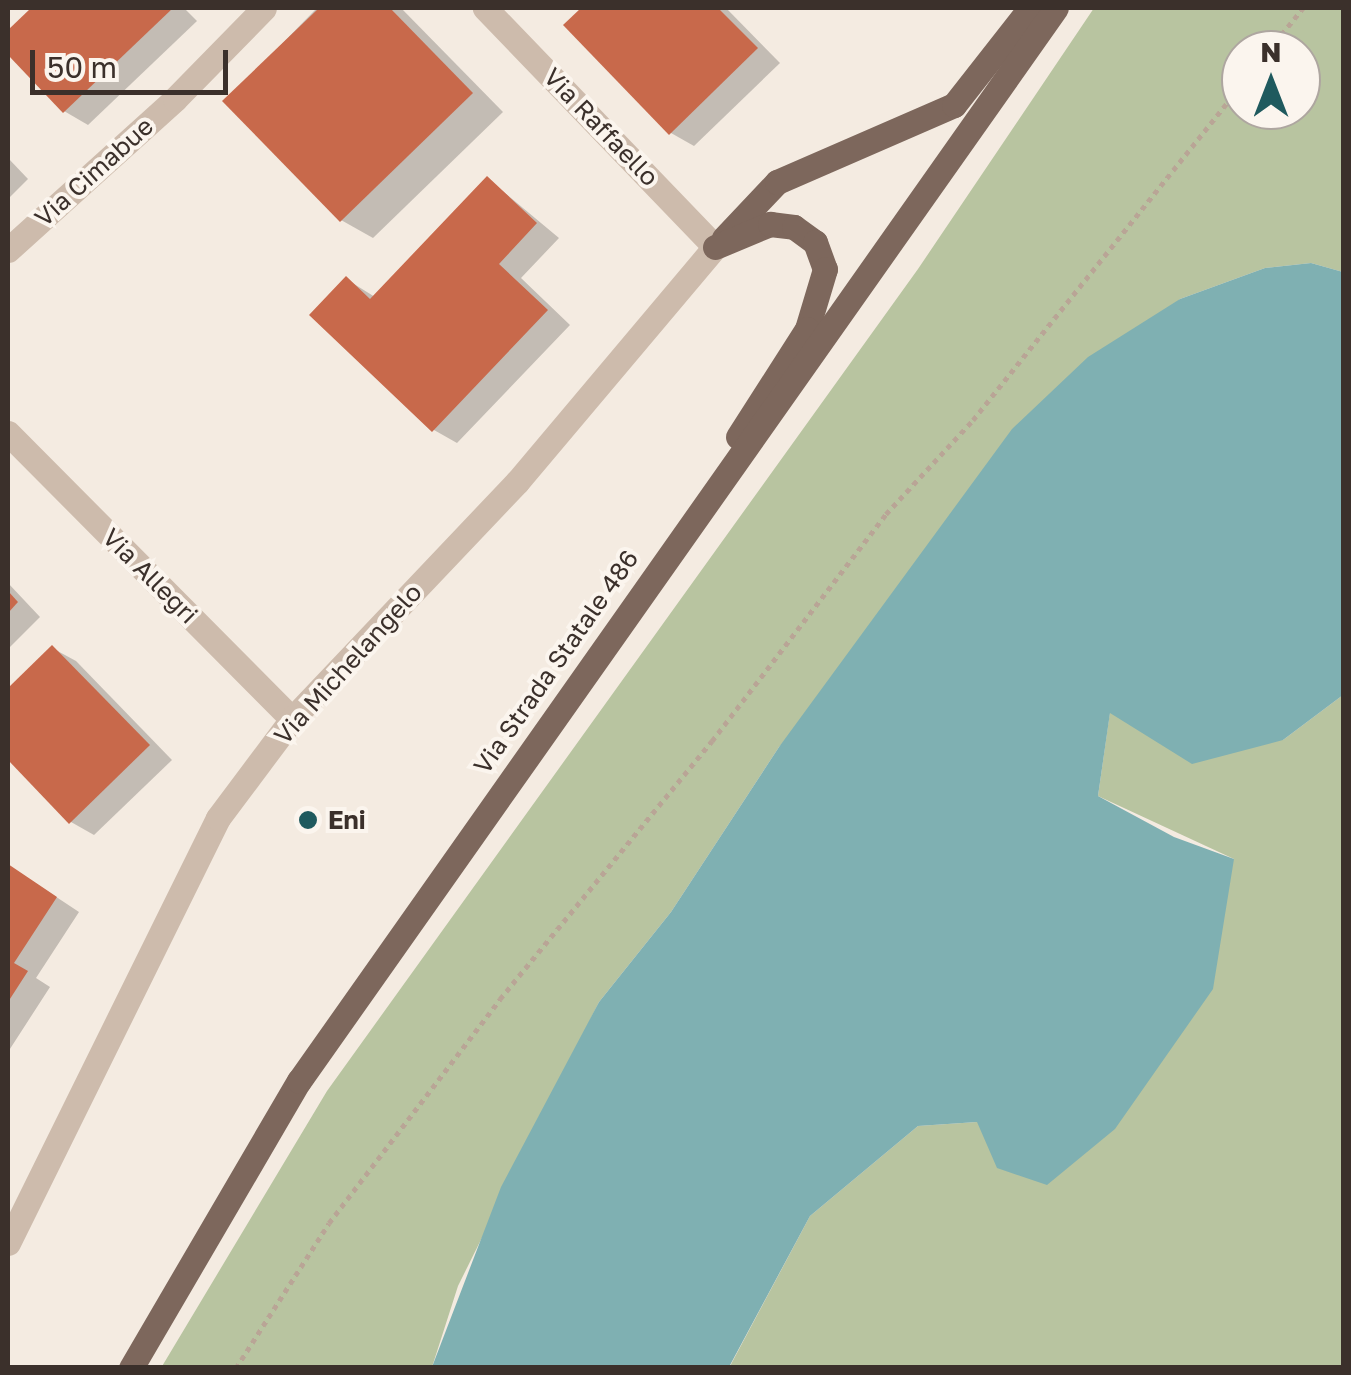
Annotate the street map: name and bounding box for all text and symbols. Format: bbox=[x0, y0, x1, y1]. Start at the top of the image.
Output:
scale bar bbox=[35, 30, 232, 92]
north arrow bbox=[1221, 30, 1321, 130]
text: N bbox=[1260, 35, 1282, 68]
text: 50 m bbox=[47, 49, 117, 85]
street label: Via Raffaello bbox=[537, 62, 665, 192]
street label: Via Cimabue bbox=[29, 111, 159, 233]
street label: Via Allegri bbox=[96, 522, 204, 630]
street label: Via Strada Statale 486 bbox=[467, 544, 645, 780]
street label: Via Michelangelo bbox=[268, 578, 428, 750]
place label: Eni bbox=[328, 805, 366, 835]
marker: Eni bbox=[297, 809, 319, 831]

